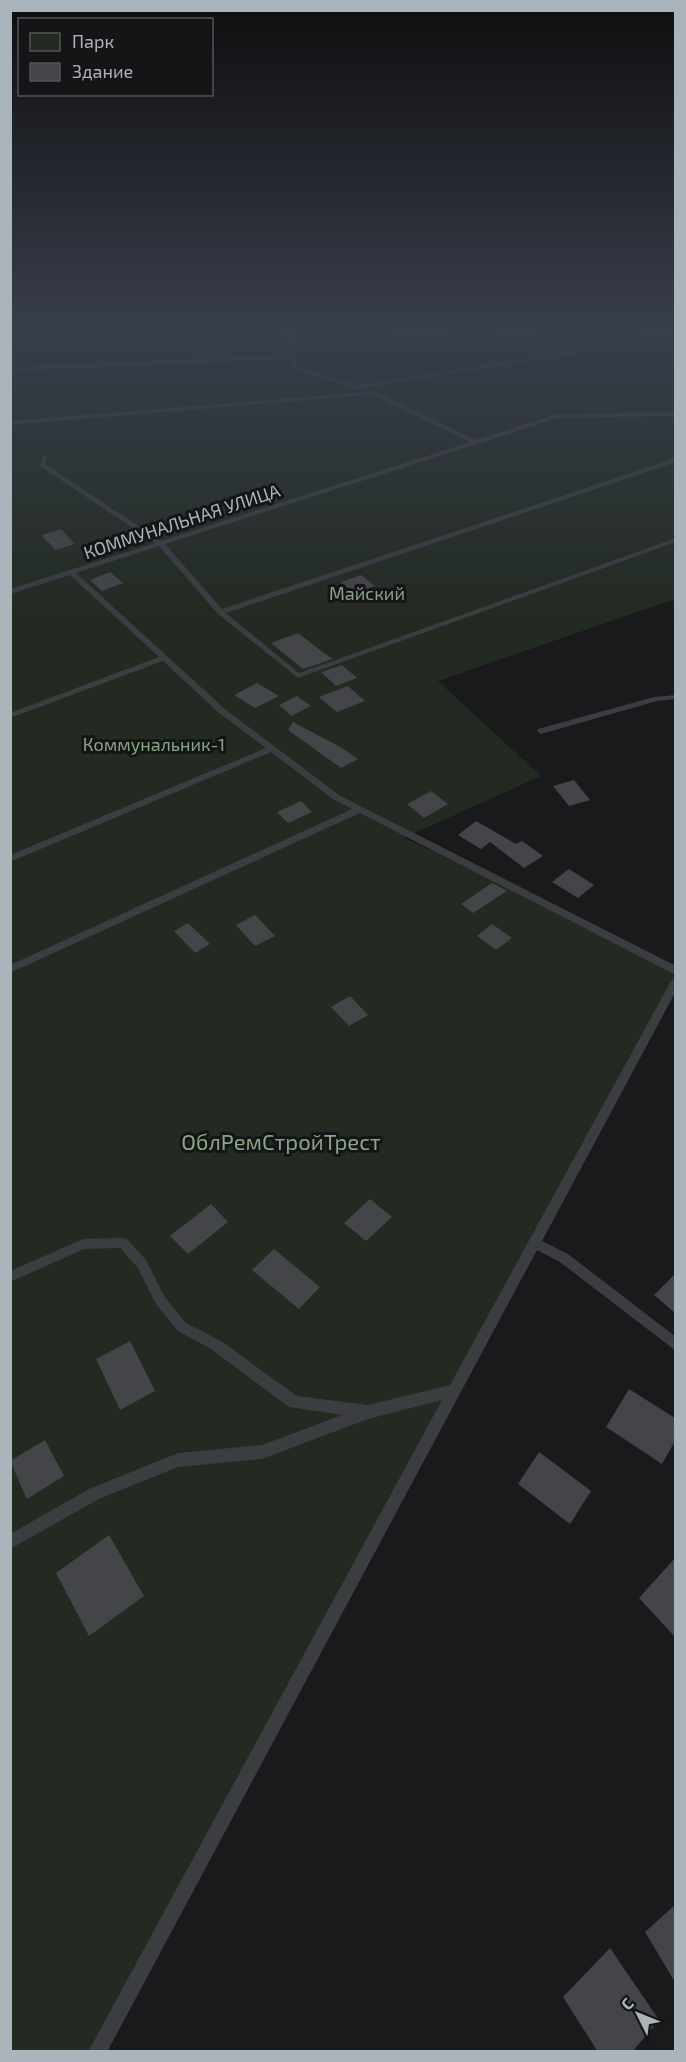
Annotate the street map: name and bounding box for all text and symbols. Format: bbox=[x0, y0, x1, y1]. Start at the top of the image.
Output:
legend bbox=[18, 18, 213, 96]
text: Парк bbox=[72, 30, 114, 52]
text: Здание bbox=[72, 60, 133, 82]
street label: КОММУНАЛЬНАЯ УЛИЦА bbox=[81, 479, 284, 563]
park label: Майский bbox=[329, 582, 405, 604]
park label: Коммунальник-1 bbox=[83, 733, 225, 755]
park label: ОблРемСтройТрест bbox=[181, 1128, 381, 1154]
north arrow bbox=[608, 1984, 668, 2044]
text: С bbox=[617, 1994, 637, 2013]

